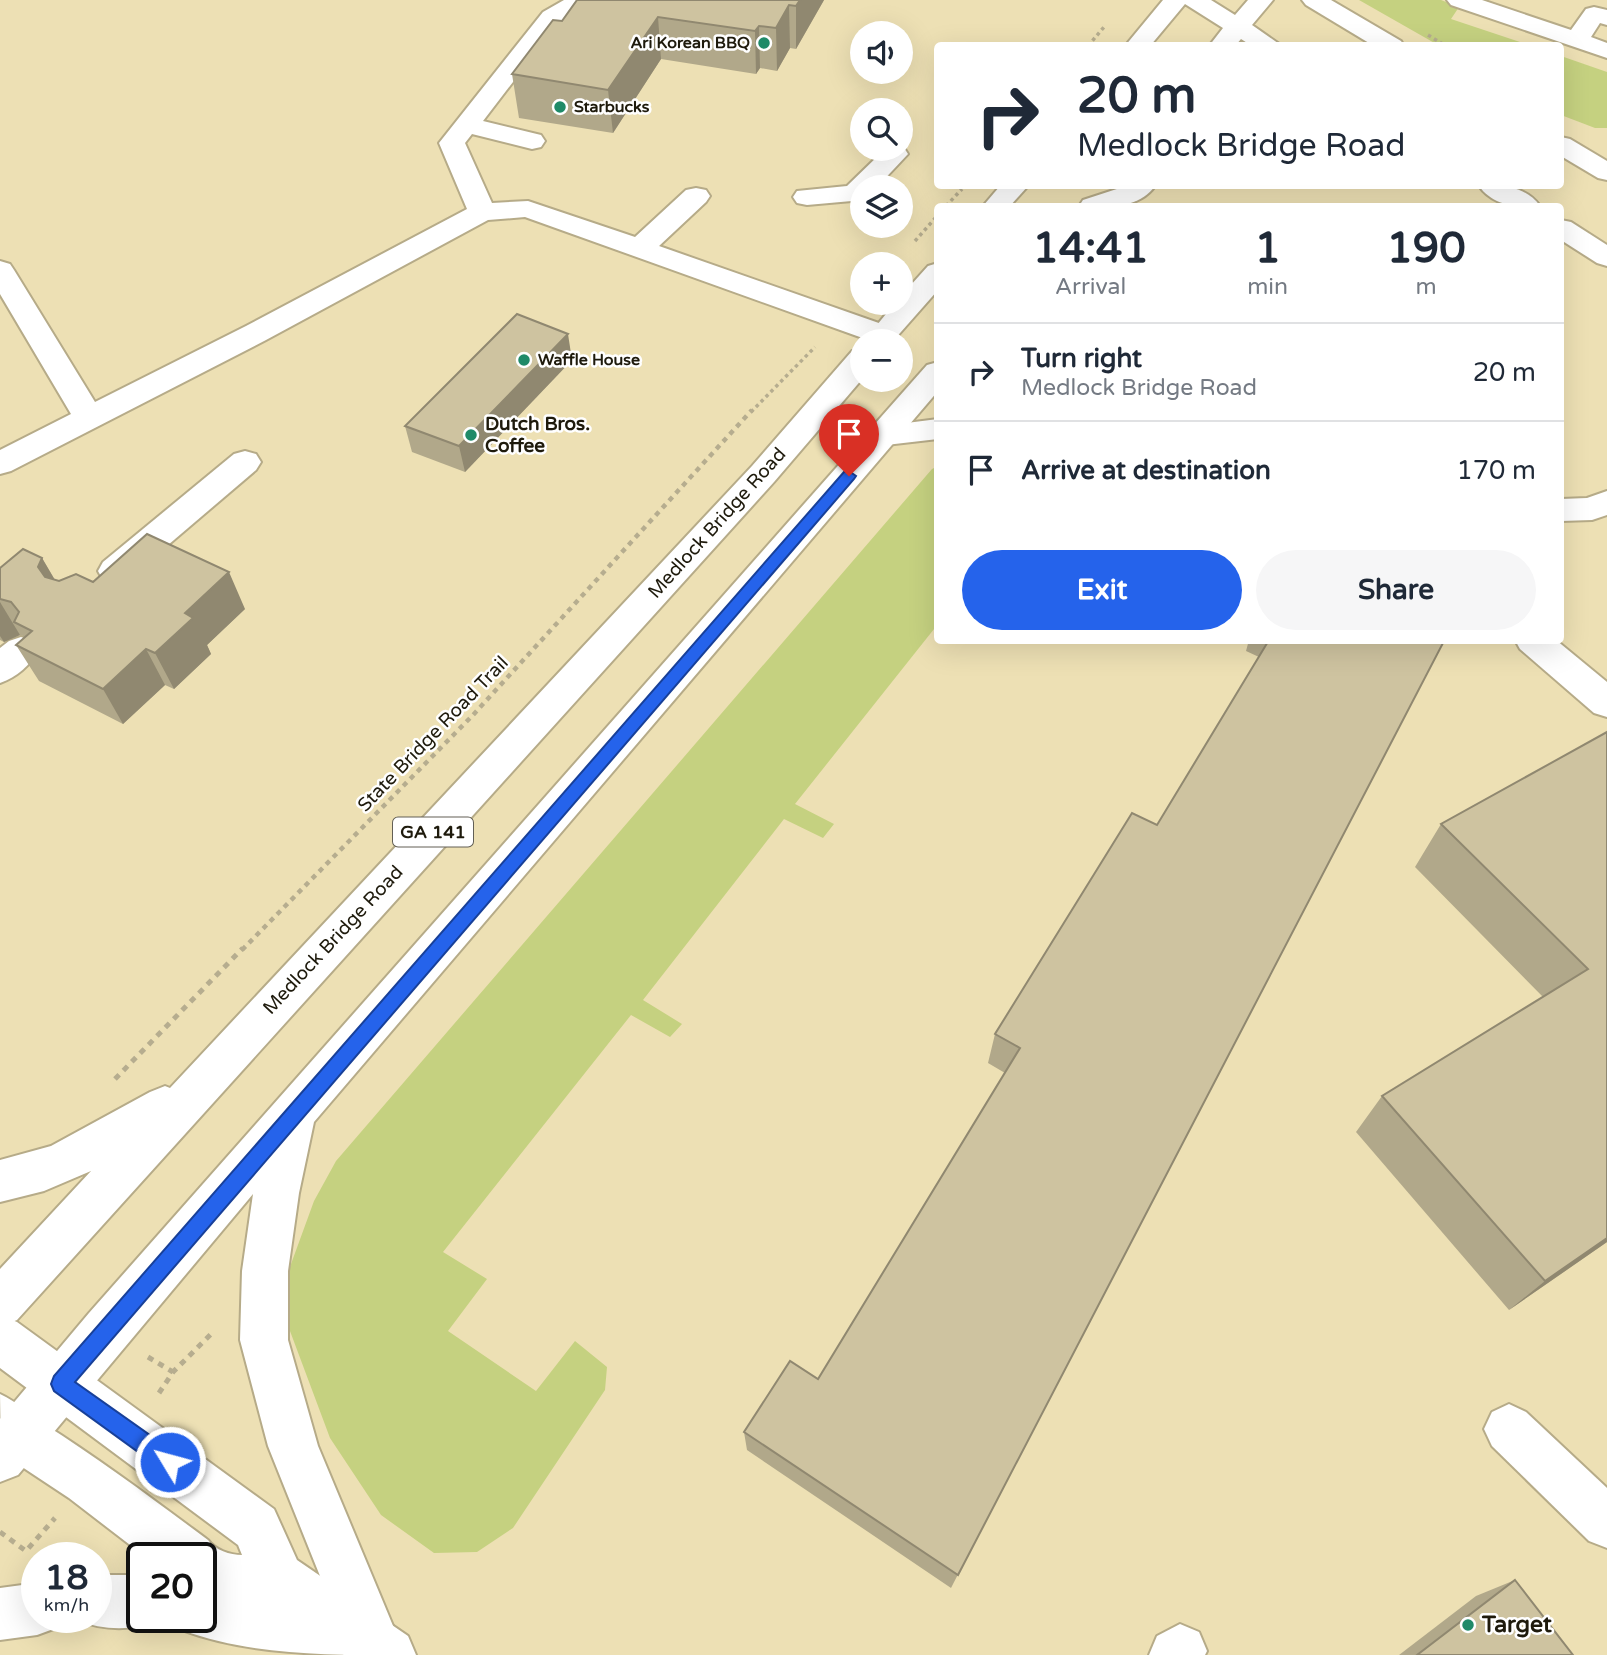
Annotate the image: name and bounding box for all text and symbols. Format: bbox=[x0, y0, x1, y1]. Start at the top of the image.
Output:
map controls bbox=[850, 21, 913, 392]
button: sound bbox=[850, 21, 913, 84]
place label: Ari Korean BBQ bbox=[630, 33, 750, 53]
marker: Ari Korean BBQ bbox=[756, 35, 772, 51]
text: 20 m bbox=[1077, 67, 1196, 126]
icon: right bbox=[962, 70, 1053, 161]
place label: Starbucks bbox=[574, 97, 650, 117]
button: search bbox=[850, 98, 913, 161]
marker: Starbucks bbox=[552, 99, 568, 115]
text: Medlock Bridge Road bbox=[1077, 127, 1405, 165]
button: layers bbox=[850, 175, 913, 238]
text: 14:41 bbox=[1032, 223, 1149, 274]
text: 1 bbox=[1254, 223, 1281, 274]
text: 190 bbox=[1386, 223, 1466, 274]
button: + bbox=[850, 252, 913, 315]
text: Arrival bbox=[1055, 273, 1126, 301]
text: min bbox=[1247, 273, 1288, 301]
text: m bbox=[1415, 273, 1437, 301]
button: − bbox=[850, 329, 913, 392]
text: Turn right bbox=[1021, 343, 1142, 374]
place label: Waffle House bbox=[538, 350, 640, 370]
marker: Waffle House bbox=[516, 352, 532, 368]
icon: right bbox=[962, 353, 1000, 391]
text: 20 m bbox=[1473, 357, 1536, 388]
text: Medlock Bridge Road bbox=[1021, 374, 1257, 402]
pin bbox=[819, 404, 879, 476]
place label: Dutch Bros. Coffee bbox=[485, 413, 590, 457]
icon: arrive bbox=[830, 415, 868, 453]
marker: Dutch Bros. Coffee bbox=[463, 427, 479, 443]
street label: Medlock Bridge Road bbox=[644, 443, 790, 603]
icon: arrive bbox=[962, 451, 1000, 489]
text: Arrive at destination bbox=[1021, 455, 1271, 486]
text: 170 m bbox=[1456, 455, 1536, 486]
button: Exit bbox=[962, 550, 1242, 630]
button: Share bbox=[1256, 550, 1536, 630]
street label: State Bridge Road Trail bbox=[353, 652, 513, 816]
road number: GA 141 bbox=[393, 818, 473, 846]
street label: Medlock Bridge Road bbox=[258, 861, 408, 1019]
position arrow bbox=[133, 1425, 207, 1499]
speed limit sign: 20 bbox=[126, 1542, 217, 1633]
text: 18 bbox=[45, 1557, 88, 1599]
text: km/h bbox=[44, 1594, 89, 1616]
place label: Target bbox=[1481, 1611, 1552, 1639]
marker: Target bbox=[1460, 1617, 1476, 1633]

